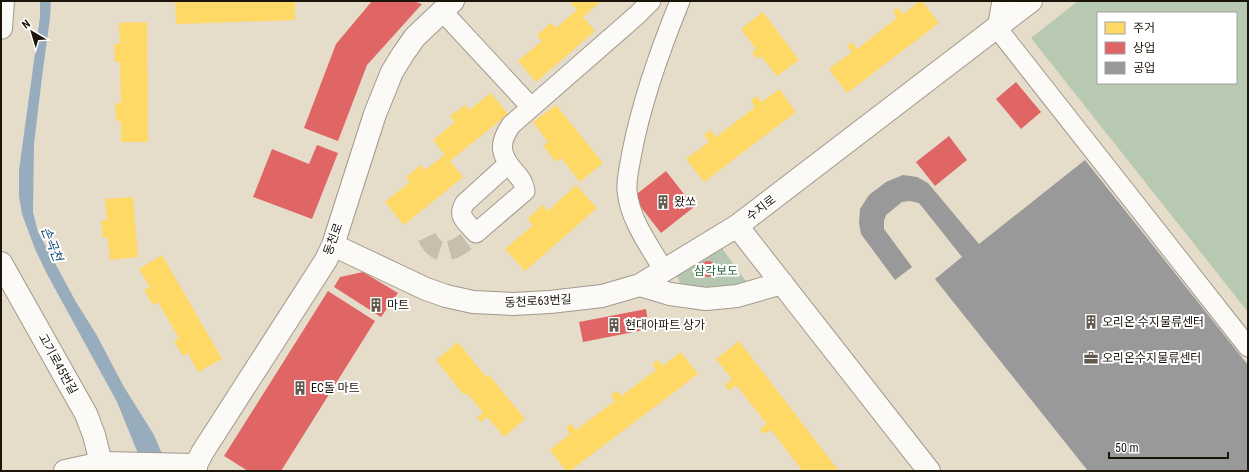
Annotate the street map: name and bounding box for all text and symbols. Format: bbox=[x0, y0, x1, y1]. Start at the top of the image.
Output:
north arrow bbox=[12, 12, 52, 52]
legend bbox=[1097, 12, 1237, 84]
text: N bbox=[19, 17, 33, 32]
text: 주거 bbox=[1133, 21, 1155, 35]
text: 상업 bbox=[1133, 41, 1155, 55]
text: 공업 bbox=[1133, 61, 1155, 75]
street label: 수지로 bbox=[744, 192, 778, 224]
building icon: 왔쏘 bbox=[655, 194, 671, 210]
place label: 왔쏘 bbox=[674, 195, 696, 209]
street label: 동천로 bbox=[321, 221, 345, 257]
water label: 손곡천 bbox=[38, 225, 66, 264]
park label: 삼각보도 bbox=[694, 264, 738, 278]
street label: 동천로63번길 bbox=[504, 292, 572, 310]
building icon: 마트 bbox=[368, 297, 384, 313]
place label: 마트 bbox=[387, 298, 409, 312]
building icon: 오리온 수지물류센터 bbox=[1083, 314, 1099, 330]
place label: 오리온 수지물류센터 bbox=[1102, 315, 1204, 329]
building icon: 현대아파트 상가 bbox=[606, 317, 622, 333]
place label: 현대아파트 상가 bbox=[625, 318, 705, 332]
street label: 고기로45번길 bbox=[36, 331, 80, 397]
office icon: 오리온수지물류센터 bbox=[1083, 350, 1099, 366]
place label: 오리온수지물류센터 bbox=[1102, 351, 1201, 365]
building icon: EC돌 마트 bbox=[292, 380, 308, 396]
place label: EC돌 마트 bbox=[311, 381, 360, 395]
scale bar bbox=[1109, 434, 1228, 460]
text: 50 m bbox=[1115, 441, 1139, 455]

